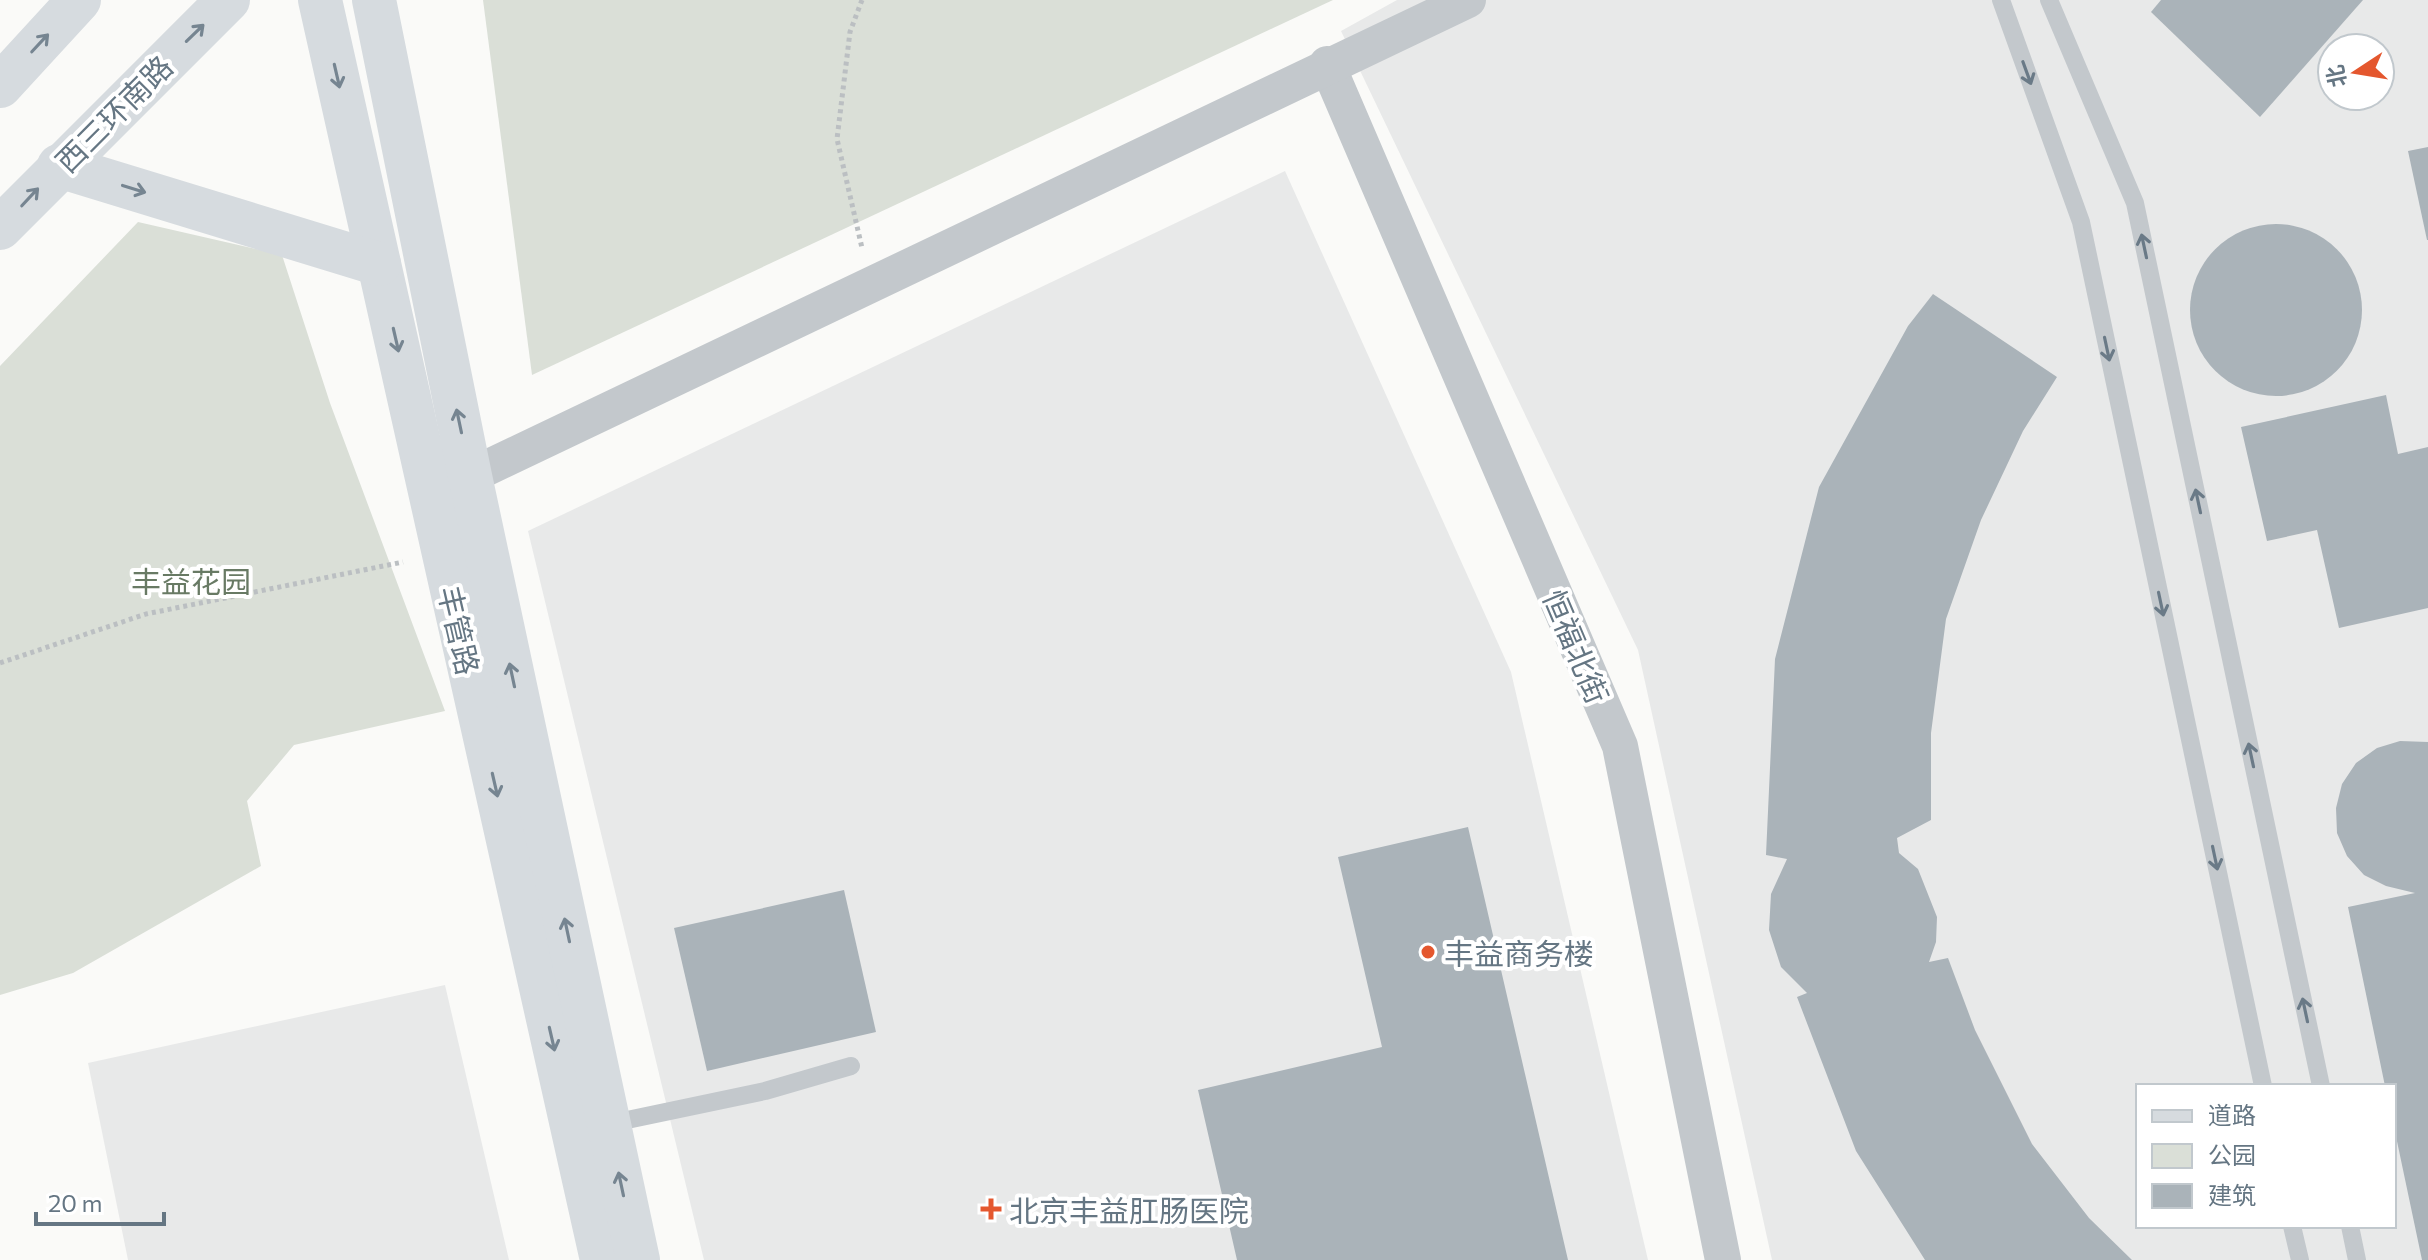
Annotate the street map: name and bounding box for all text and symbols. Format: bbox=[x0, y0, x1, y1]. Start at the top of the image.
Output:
one-way arrow bbox=[185, 23, 205, 42]
north arrow bbox=[2316, 32, 2396, 112]
one-way arrow bbox=[30, 33, 49, 53]
street label: 西三环南路 bbox=[47, 47, 179, 179]
one-way arrow bbox=[2021, 61, 2036, 86]
one-way arrow bbox=[330, 63, 345, 88]
text: 北 bbox=[2320, 63, 2351, 90]
one-way arrow bbox=[121, 182, 146, 197]
one-way arrow bbox=[20, 187, 39, 207]
one-way arrow bbox=[2136, 234, 2151, 260]
one-way arrow bbox=[389, 327, 404, 353]
one-way arrow bbox=[2101, 336, 2116, 362]
one-way arrow bbox=[451, 409, 466, 434]
one-way arrow bbox=[2190, 488, 2205, 514]
park label: 丰益花园 bbox=[131, 562, 251, 599]
street label: 丰管路 bbox=[432, 582, 488, 678]
street label: 恒福北街 bbox=[1537, 584, 1617, 708]
one-way arrow bbox=[2154, 591, 2169, 616]
one-way arrow bbox=[504, 663, 519, 689]
one-way arrow bbox=[2243, 743, 2258, 769]
one-way arrow bbox=[488, 772, 503, 798]
one-way arrow bbox=[2208, 845, 2223, 871]
one-way arrow bbox=[558, 917, 573, 943]
place label: 丰益商务楼 bbox=[1444, 934, 1594, 971]
marker: 丰益商务楼 bbox=[1419, 943, 1437, 961]
one-way arrow bbox=[2297, 997, 2312, 1023]
one-way arrow bbox=[545, 1026, 560, 1051]
legend bbox=[2136, 1084, 2396, 1228]
text: 道路 bbox=[2208, 1100, 2256, 1129]
text: 公园 bbox=[2208, 1140, 2256, 1169]
one-way arrow bbox=[613, 1171, 628, 1197]
scale bar bbox=[36, 1176, 164, 1226]
text: 建筑 bbox=[2208, 1180, 2256, 1209]
text: 20 m bbox=[48, 1188, 102, 1217]
place label: 北京丰益肛肠医院 bbox=[1009, 1191, 1249, 1228]
marker: 北京丰益肛肠医院 bbox=[980, 1198, 1002, 1220]

